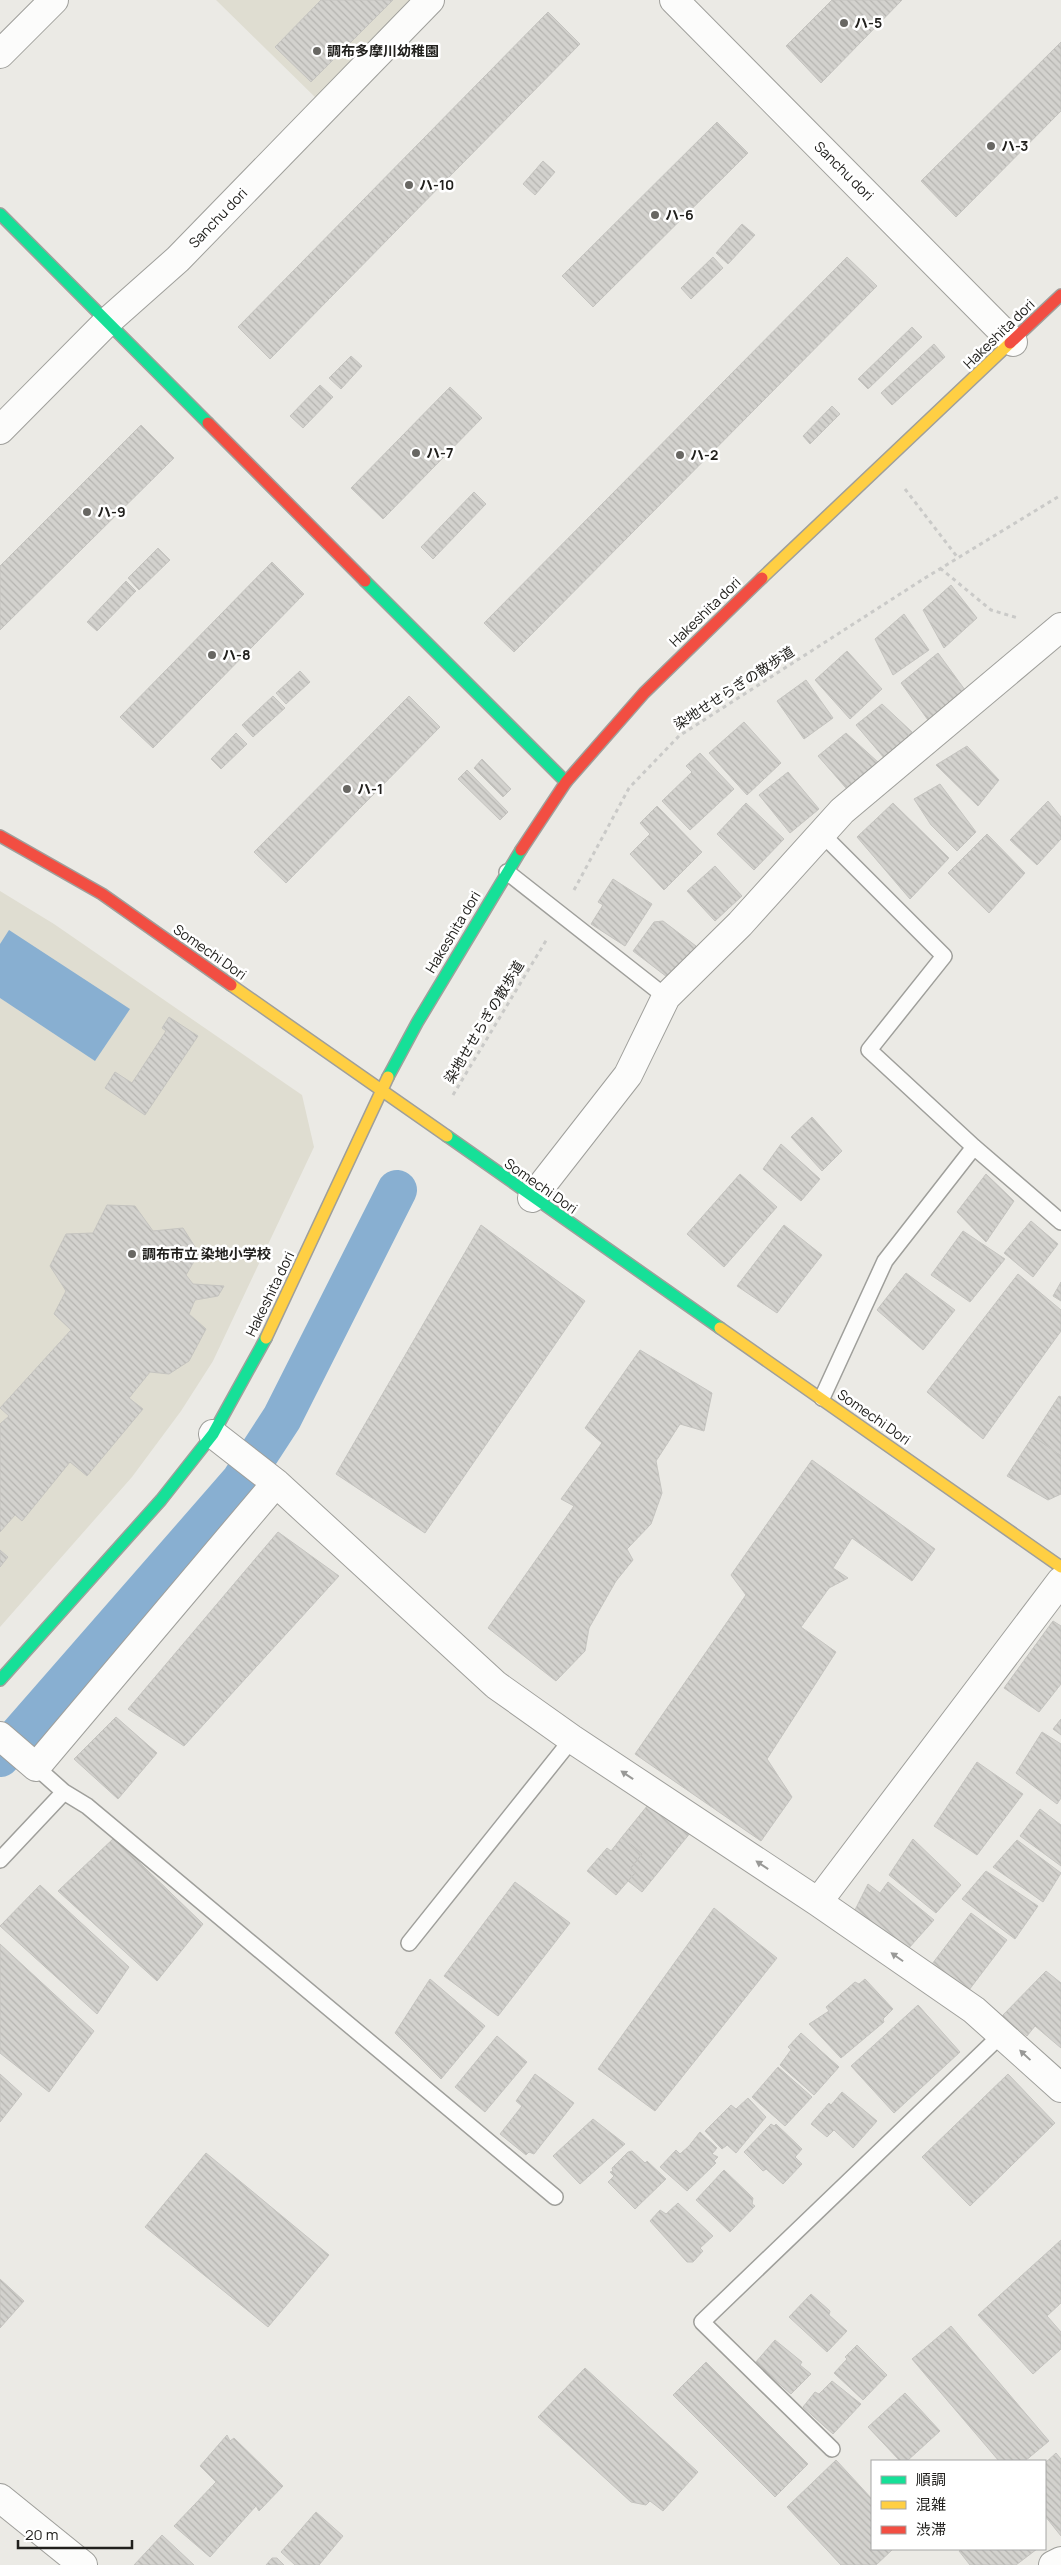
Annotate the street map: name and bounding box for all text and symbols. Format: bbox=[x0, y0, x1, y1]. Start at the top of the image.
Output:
place label: ハ-5 bbox=[854, 13, 882, 32]
marker: ハ-5 bbox=[838, 17, 850, 29]
place label: 調布多摩川幼稚園 bbox=[327, 41, 439, 60]
marker: 調布多摩川幼稚園 bbox=[311, 45, 323, 57]
place label: ハ-3 bbox=[1001, 136, 1028, 155]
street label: Sanchu dori bbox=[811, 137, 878, 204]
marker: ハ-3 bbox=[985, 140, 997, 152]
place label: ハ-10 bbox=[419, 175, 454, 194]
marker: ハ-10 bbox=[403, 179, 415, 191]
street label: Sanchu dori bbox=[184, 183, 251, 252]
place label: ハ-6 bbox=[665, 205, 694, 224]
marker: ハ-6 bbox=[649, 209, 661, 221]
street label: Hakeshita dori bbox=[959, 295, 1038, 373]
place label: ハ-7 bbox=[426, 443, 453, 462]
place label: ハ-2 bbox=[690, 445, 718, 464]
marker: ハ-7 bbox=[410, 447, 422, 459]
marker: ハ-2 bbox=[674, 449, 686, 461]
place label: ハ-9 bbox=[97, 502, 126, 521]
marker: ハ-9 bbox=[81, 506, 93, 518]
street label: Hakeshita dori bbox=[665, 573, 744, 651]
street label: 染地せせらぎの散歩道 bbox=[670, 641, 798, 734]
place label: ハ-8 bbox=[222, 645, 250, 664]
marker: ハ-8 bbox=[206, 649, 218, 661]
place label: ハ-1 bbox=[357, 779, 383, 798]
marker: ハ-1 bbox=[341, 783, 353, 795]
street label: Hakeshita dori bbox=[421, 887, 484, 976]
street label: Somechi Dori bbox=[170, 919, 251, 984]
street label: 染地せせらぎの散歩道 bbox=[439, 957, 528, 1087]
street label: Somechi Dori bbox=[501, 1153, 582, 1218]
place label: 調布市立 染地小学校 bbox=[142, 1244, 271, 1263]
marker: 調布市立 染地小学校 bbox=[126, 1248, 138, 1260]
street label: Hakeshita dori bbox=[241, 1248, 298, 1339]
street label: Somechi Dori bbox=[834, 1384, 915, 1449]
one-way arrow bbox=[620, 1770, 634, 1780]
one-way arrow bbox=[756, 1860, 769, 1870]
one-way arrow bbox=[890, 1952, 903, 1962]
one-way arrow bbox=[1020, 2049, 1032, 2061]
legend bbox=[871, 2460, 1046, 2550]
text: 順調 bbox=[916, 2469, 946, 2490]
text: 混雑 bbox=[916, 2494, 946, 2515]
scale bar bbox=[18, 2518, 131, 2550]
text: 渋滞 bbox=[916, 2519, 946, 2540]
text: 20 m bbox=[25, 2524, 58, 2545]

